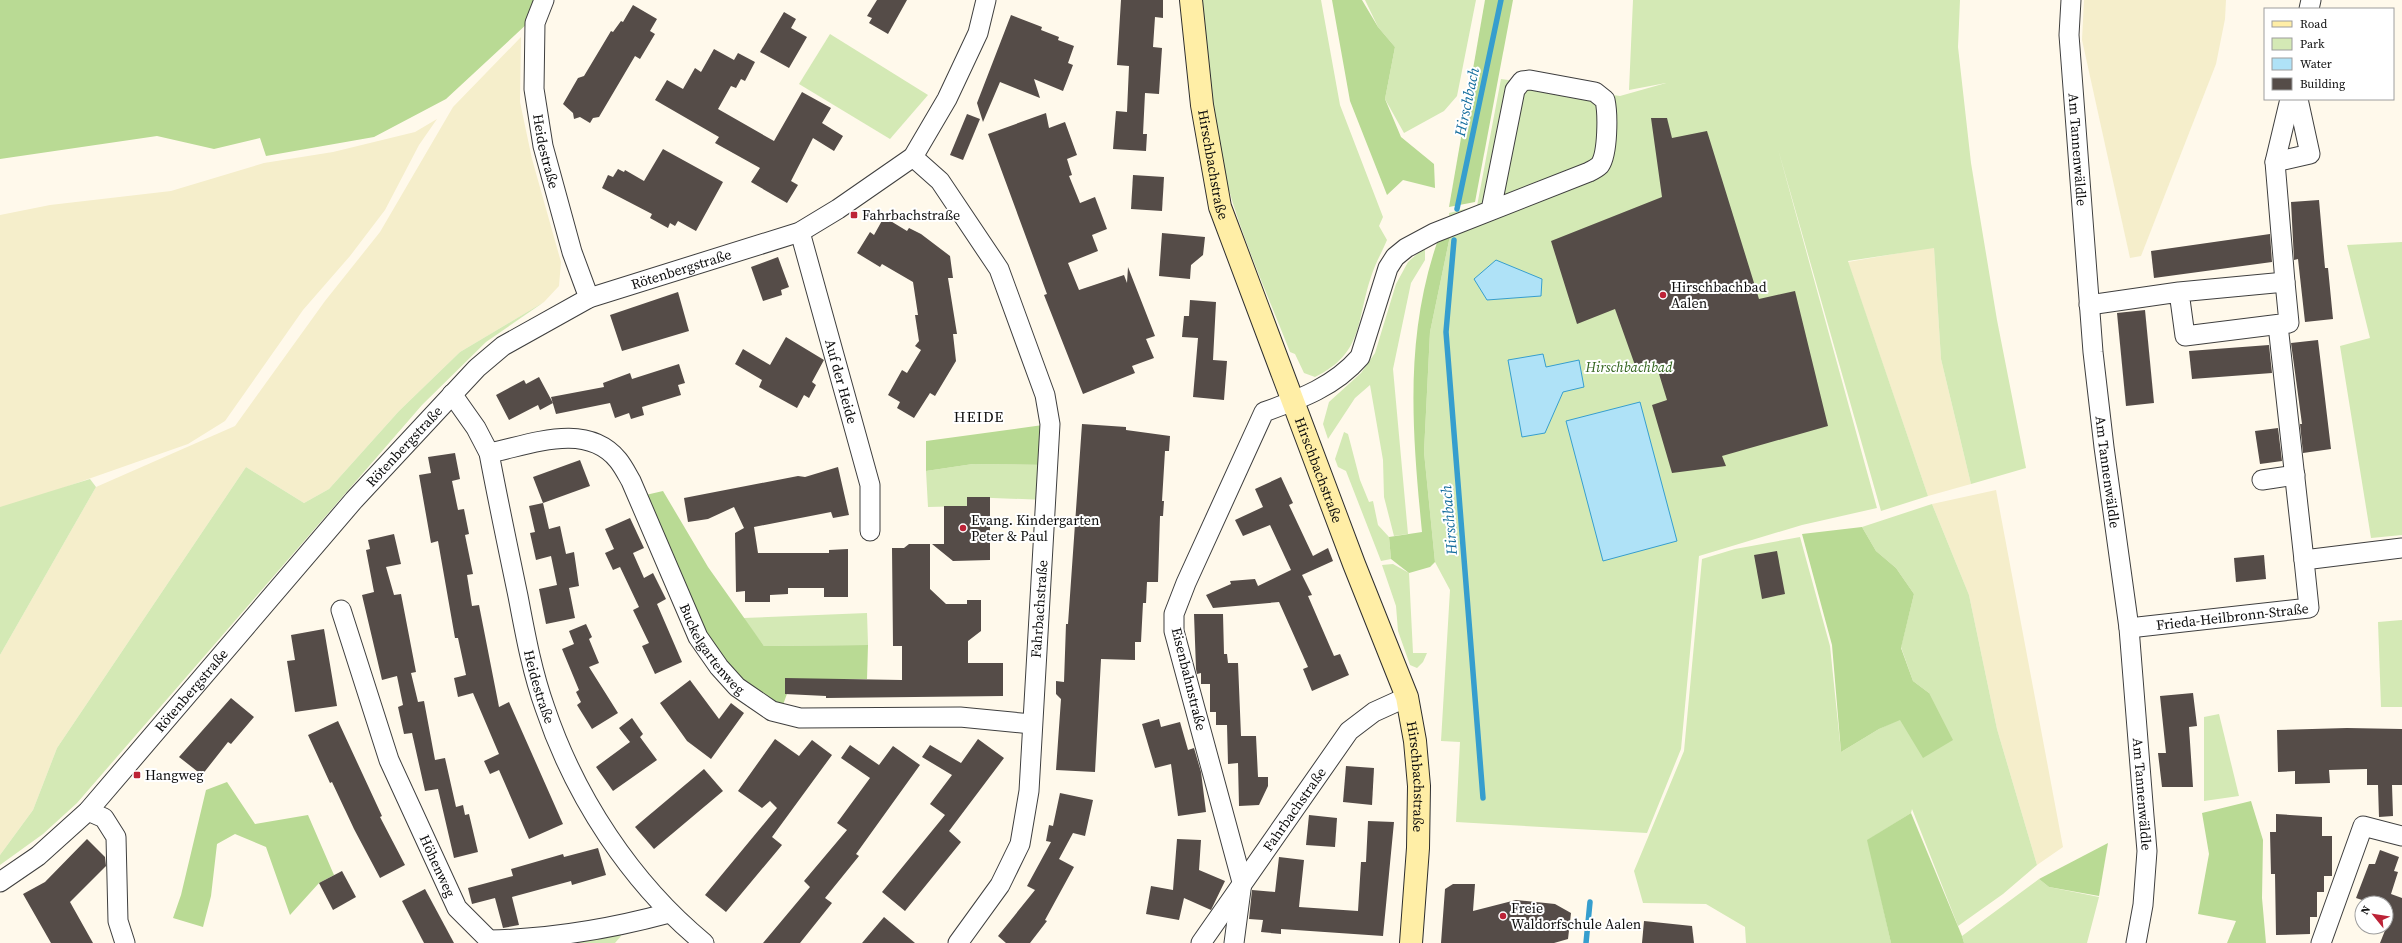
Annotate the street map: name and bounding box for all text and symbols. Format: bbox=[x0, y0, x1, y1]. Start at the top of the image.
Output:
legend bbox=[2264, 8, 2394, 100]
text: Road bbox=[2300, 16, 2327, 32]
text: Park bbox=[2300, 36, 2325, 52]
text: Water bbox=[2300, 56, 2332, 72]
water label: Hirschbach bbox=[1449, 65, 1484, 139]
text: Building bbox=[2300, 76, 2345, 92]
street label: Am Tannenwäldle bbox=[2063, 92, 2092, 207]
street label: Hirschbachstraße bbox=[1193, 108, 1234, 222]
street label: Heidestraße bbox=[528, 112, 564, 191]
place label: Fahrbachstraße bbox=[862, 205, 960, 225]
marker: Fahrbachstraße bbox=[849, 210, 859, 220]
street label: Rötenbergstraße bbox=[628, 244, 734, 294]
place label: Hirschbachbad Aalen bbox=[1671, 277, 1767, 313]
marker: Hirschbachbad Aalen bbox=[1658, 290, 1668, 300]
street label: Auf der Heide bbox=[820, 337, 863, 426]
park label: Hirschbachbad bbox=[1585, 357, 1673, 377]
street label: Rötenbergstraße bbox=[361, 401, 447, 491]
district label: HEIDE bbox=[954, 406, 1004, 427]
street label: Hirschbachstraße bbox=[1290, 414, 1348, 526]
street label: Am Tannenwäldle bbox=[2090, 415, 2125, 530]
water label: Hirschbach bbox=[1435, 484, 1462, 557]
place label: Evang. Kindergarten Peter & Paul bbox=[971, 510, 1100, 546]
marker: Evang. Kindergarten Peter & Paul bbox=[958, 523, 968, 533]
street label: Fahrbachstraße bbox=[1026, 559, 1052, 659]
street label: Frieda-Heilbronn-Straße bbox=[2155, 598, 2310, 635]
street label: Buckelgartenweg bbox=[675, 600, 749, 699]
street label: Eisenbahnstraße bbox=[1167, 625, 1211, 733]
street label: Rötenbergstraße bbox=[150, 644, 233, 736]
street label: Heidestraße bbox=[519, 648, 560, 727]
street label: Hirschbachstraße bbox=[1402, 719, 1429, 832]
street label: Am Tannenwäldle bbox=[2128, 737, 2157, 851]
street label: Fahrbachstraße bbox=[1258, 763, 1331, 855]
place label: Hangweg bbox=[145, 765, 203, 785]
marker: Hangweg bbox=[132, 770, 142, 780]
street label: Höhenweg bbox=[415, 831, 461, 900]
north arrow bbox=[2354, 895, 2394, 935]
place label: Freie Waldorfschule Aalen bbox=[1511, 898, 1642, 934]
text: N bbox=[2357, 903, 2374, 917]
marker: Freie Waldorfschule Aalen bbox=[1498, 911, 1508, 921]

